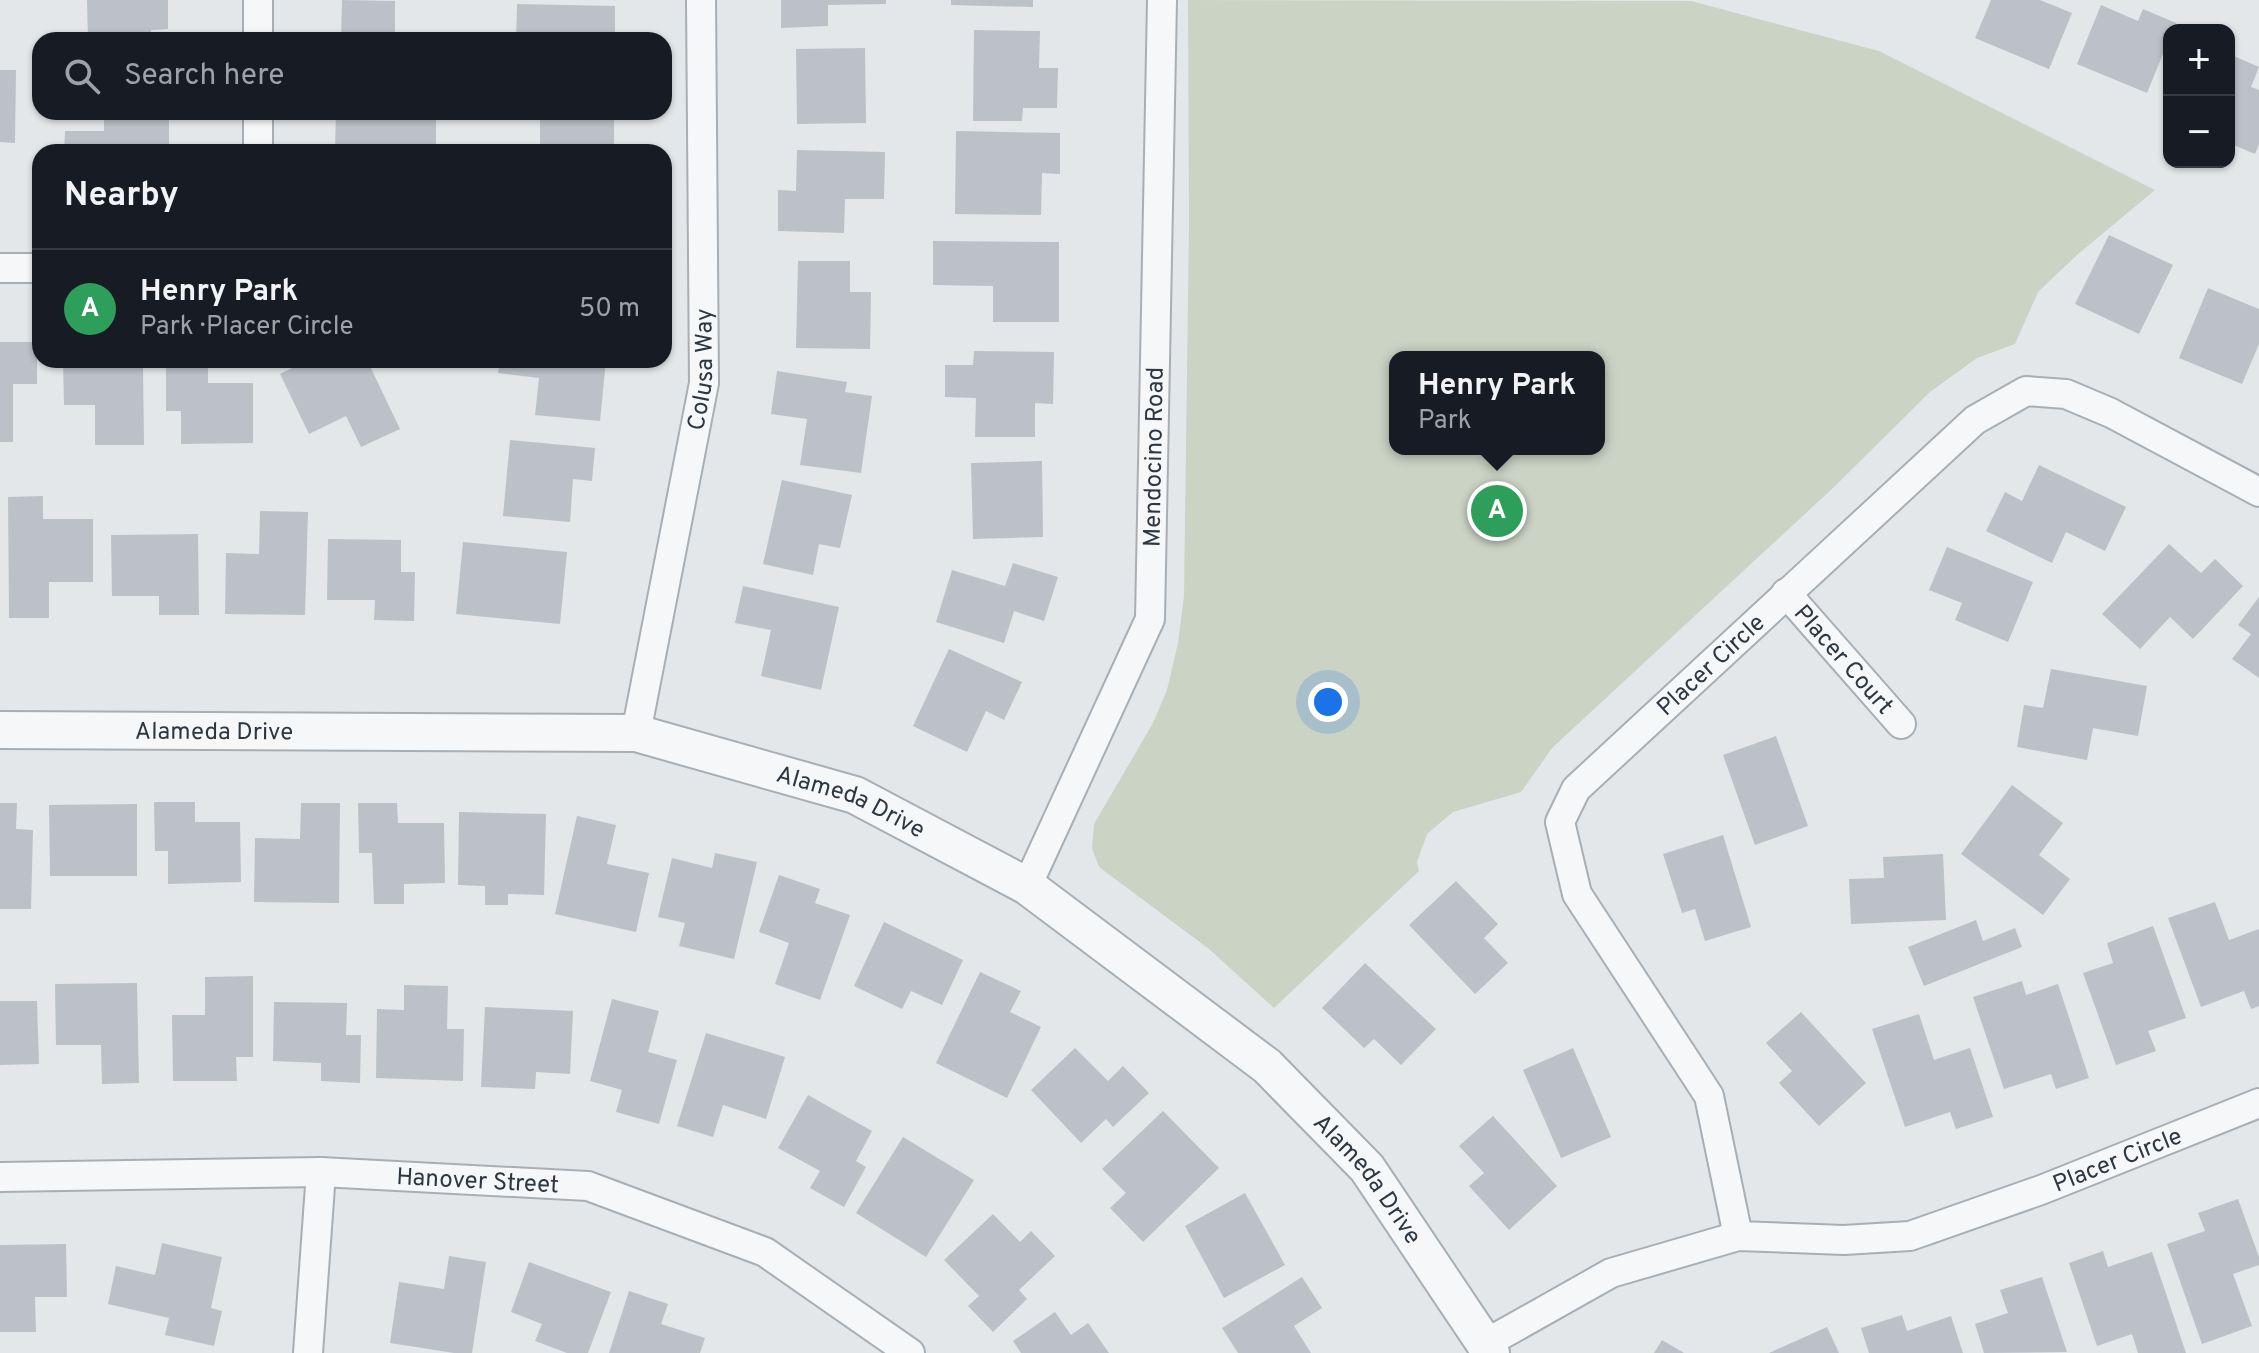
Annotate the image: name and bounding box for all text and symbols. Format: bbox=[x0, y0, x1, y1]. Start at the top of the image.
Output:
map controls bbox=[2163, 24, 2235, 168]
button: + bbox=[2163, 24, 2235, 96]
search box bbox=[32, 32, 672, 120]
icon: search bbox=[60, 54, 104, 98]
text: Search here bbox=[124, 58, 284, 95]
button: − bbox=[2163, 96, 2235, 168]
text: Nearby bbox=[64, 175, 179, 218]
text: Henry Park bbox=[140, 274, 298, 311]
text: A bbox=[81, 293, 99, 326]
text: 50 m bbox=[579, 293, 640, 326]
street label: Colusa Way bbox=[682, 308, 721, 433]
text: Park · Placer Circle bbox=[140, 311, 354, 344]
popup bbox=[1389, 351, 1605, 455]
street label: Mendocino Road bbox=[1138, 367, 1172, 547]
text: Henry Park bbox=[1418, 368, 1576, 405]
text: Park bbox=[1418, 405, 1472, 438]
pin: A bbox=[1471, 481, 1523, 541]
street label: Placer Court bbox=[1786, 599, 1899, 722]
street label: Placer Circle bbox=[1652, 609, 1772, 723]
your location bbox=[1308, 682, 1348, 722]
street label: Alameda Drive bbox=[135, 718, 293, 748]
street label: Alameda Drive bbox=[773, 760, 930, 846]
street label: Alameda Drive bbox=[1306, 1109, 1427, 1251]
street label: Placer Circle bbox=[2049, 1122, 2187, 1201]
street label: Hanover Street bbox=[396, 1163, 560, 1201]

